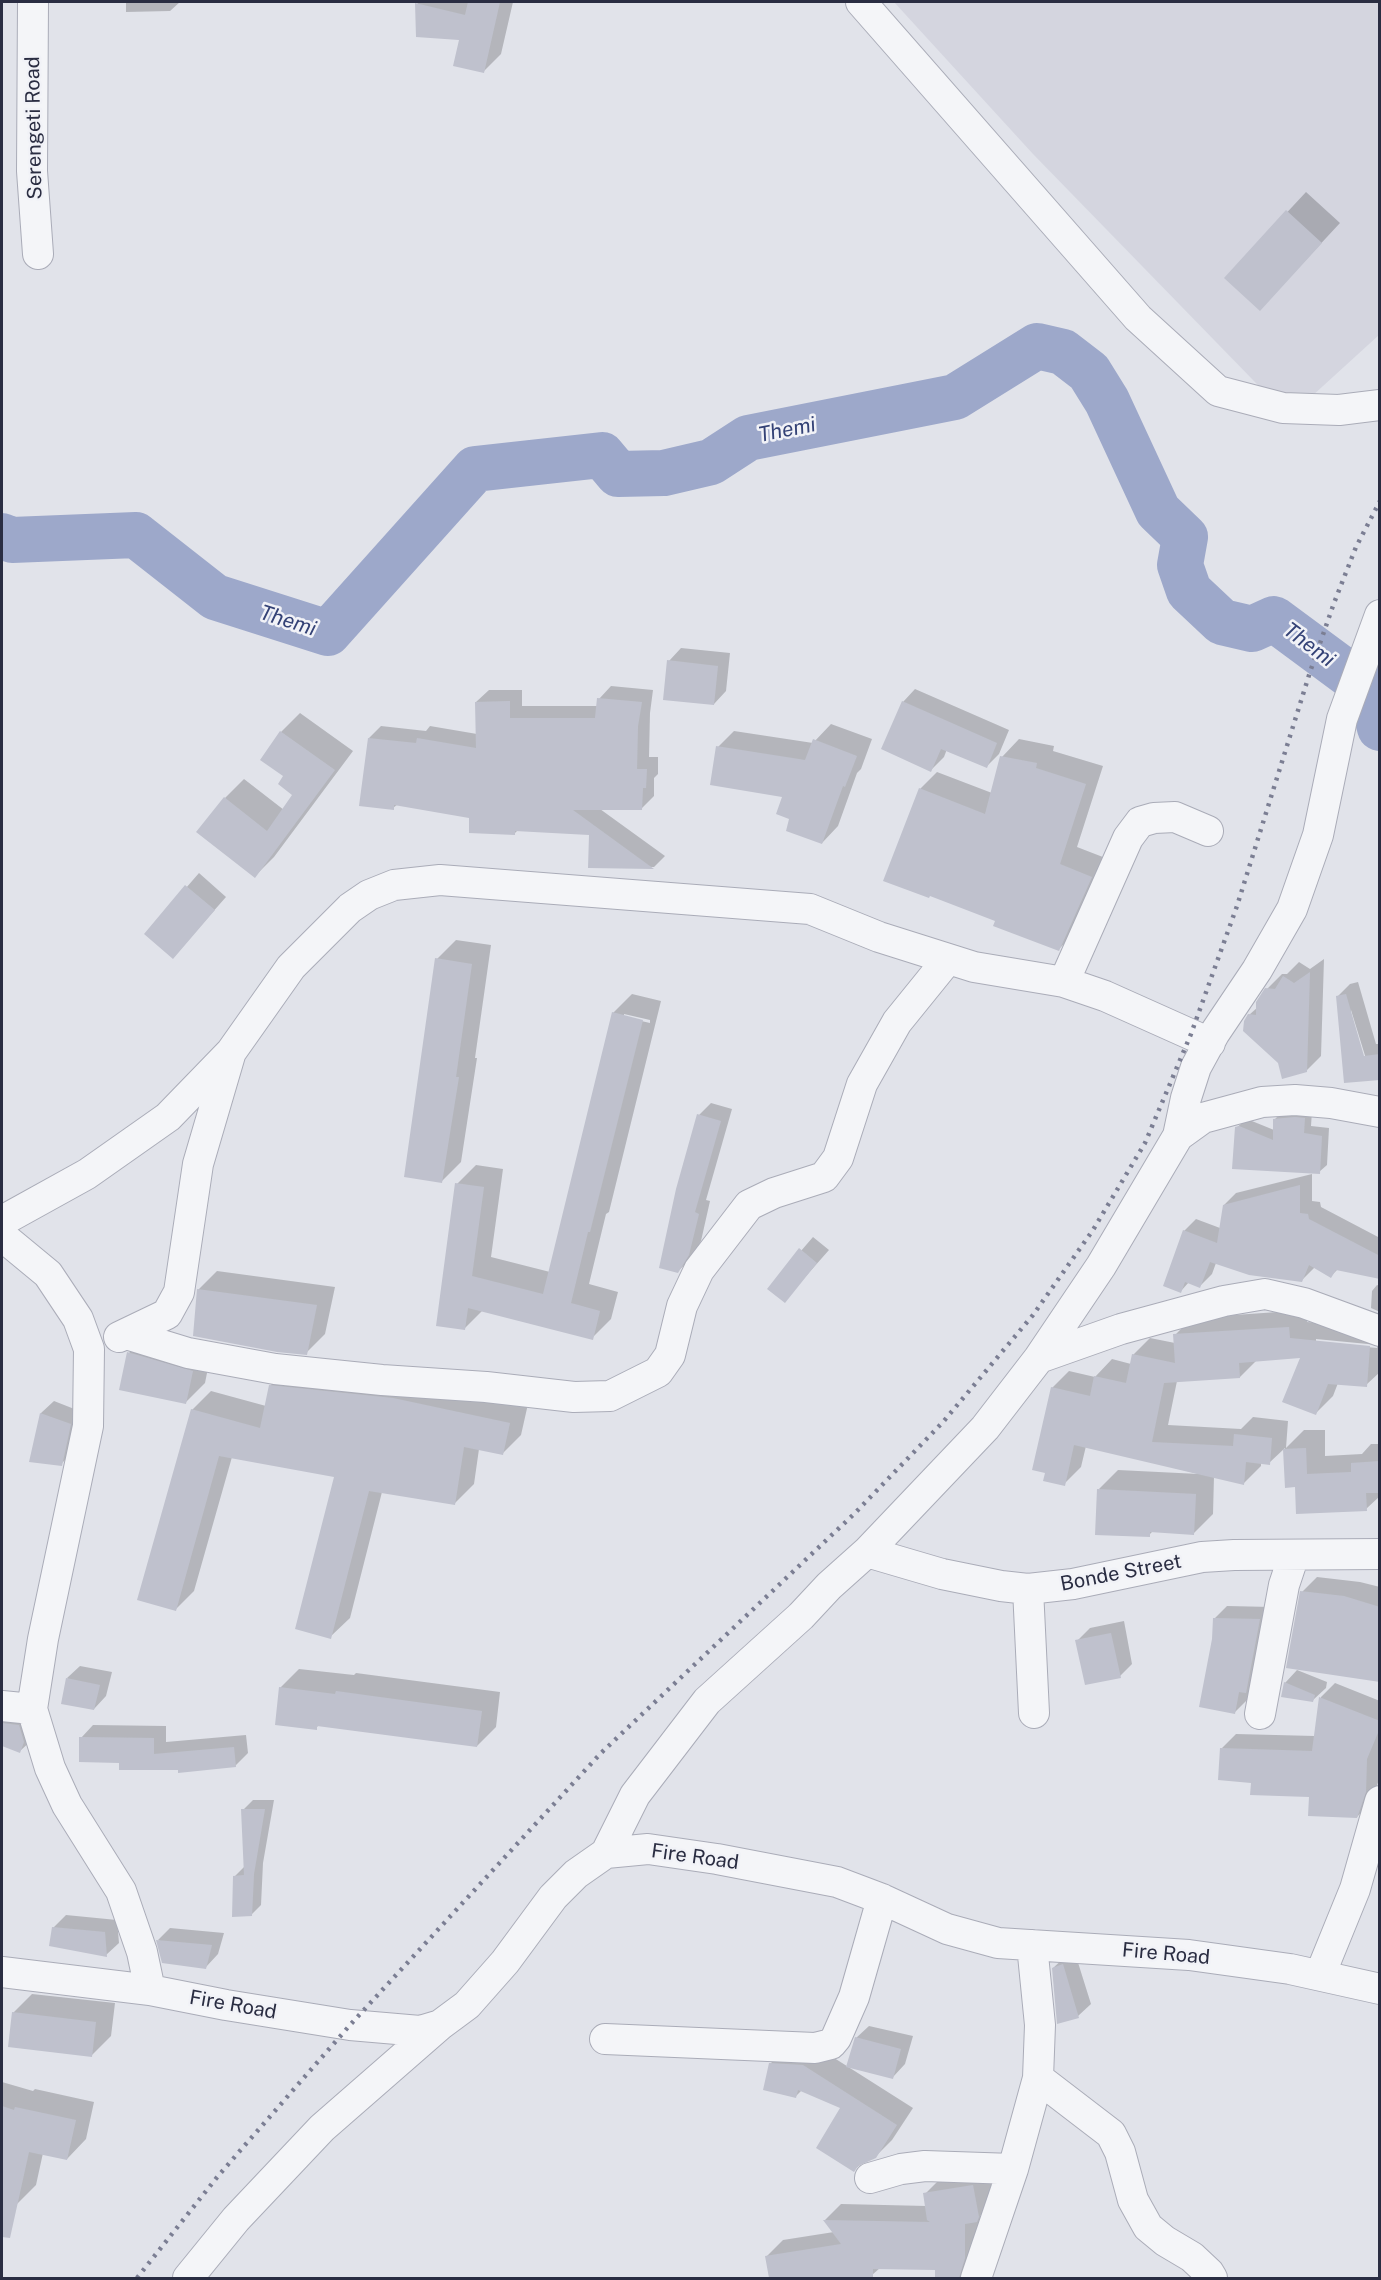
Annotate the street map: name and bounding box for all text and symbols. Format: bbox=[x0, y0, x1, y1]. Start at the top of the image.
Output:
street label: Serengeti Road bbox=[21, 56, 47, 200]
water label: Themi bbox=[756, 412, 818, 448]
water label: Themi bbox=[257, 600, 319, 642]
water label: Themi bbox=[1278, 618, 1340, 672]
street label: Bonde Street bbox=[1058, 1549, 1184, 1597]
street label: Fire Road bbox=[650, 1839, 740, 1875]
street label: Fire Road bbox=[1121, 1938, 1211, 1970]
street label: Fire Road bbox=[187, 1986, 279, 2024]

